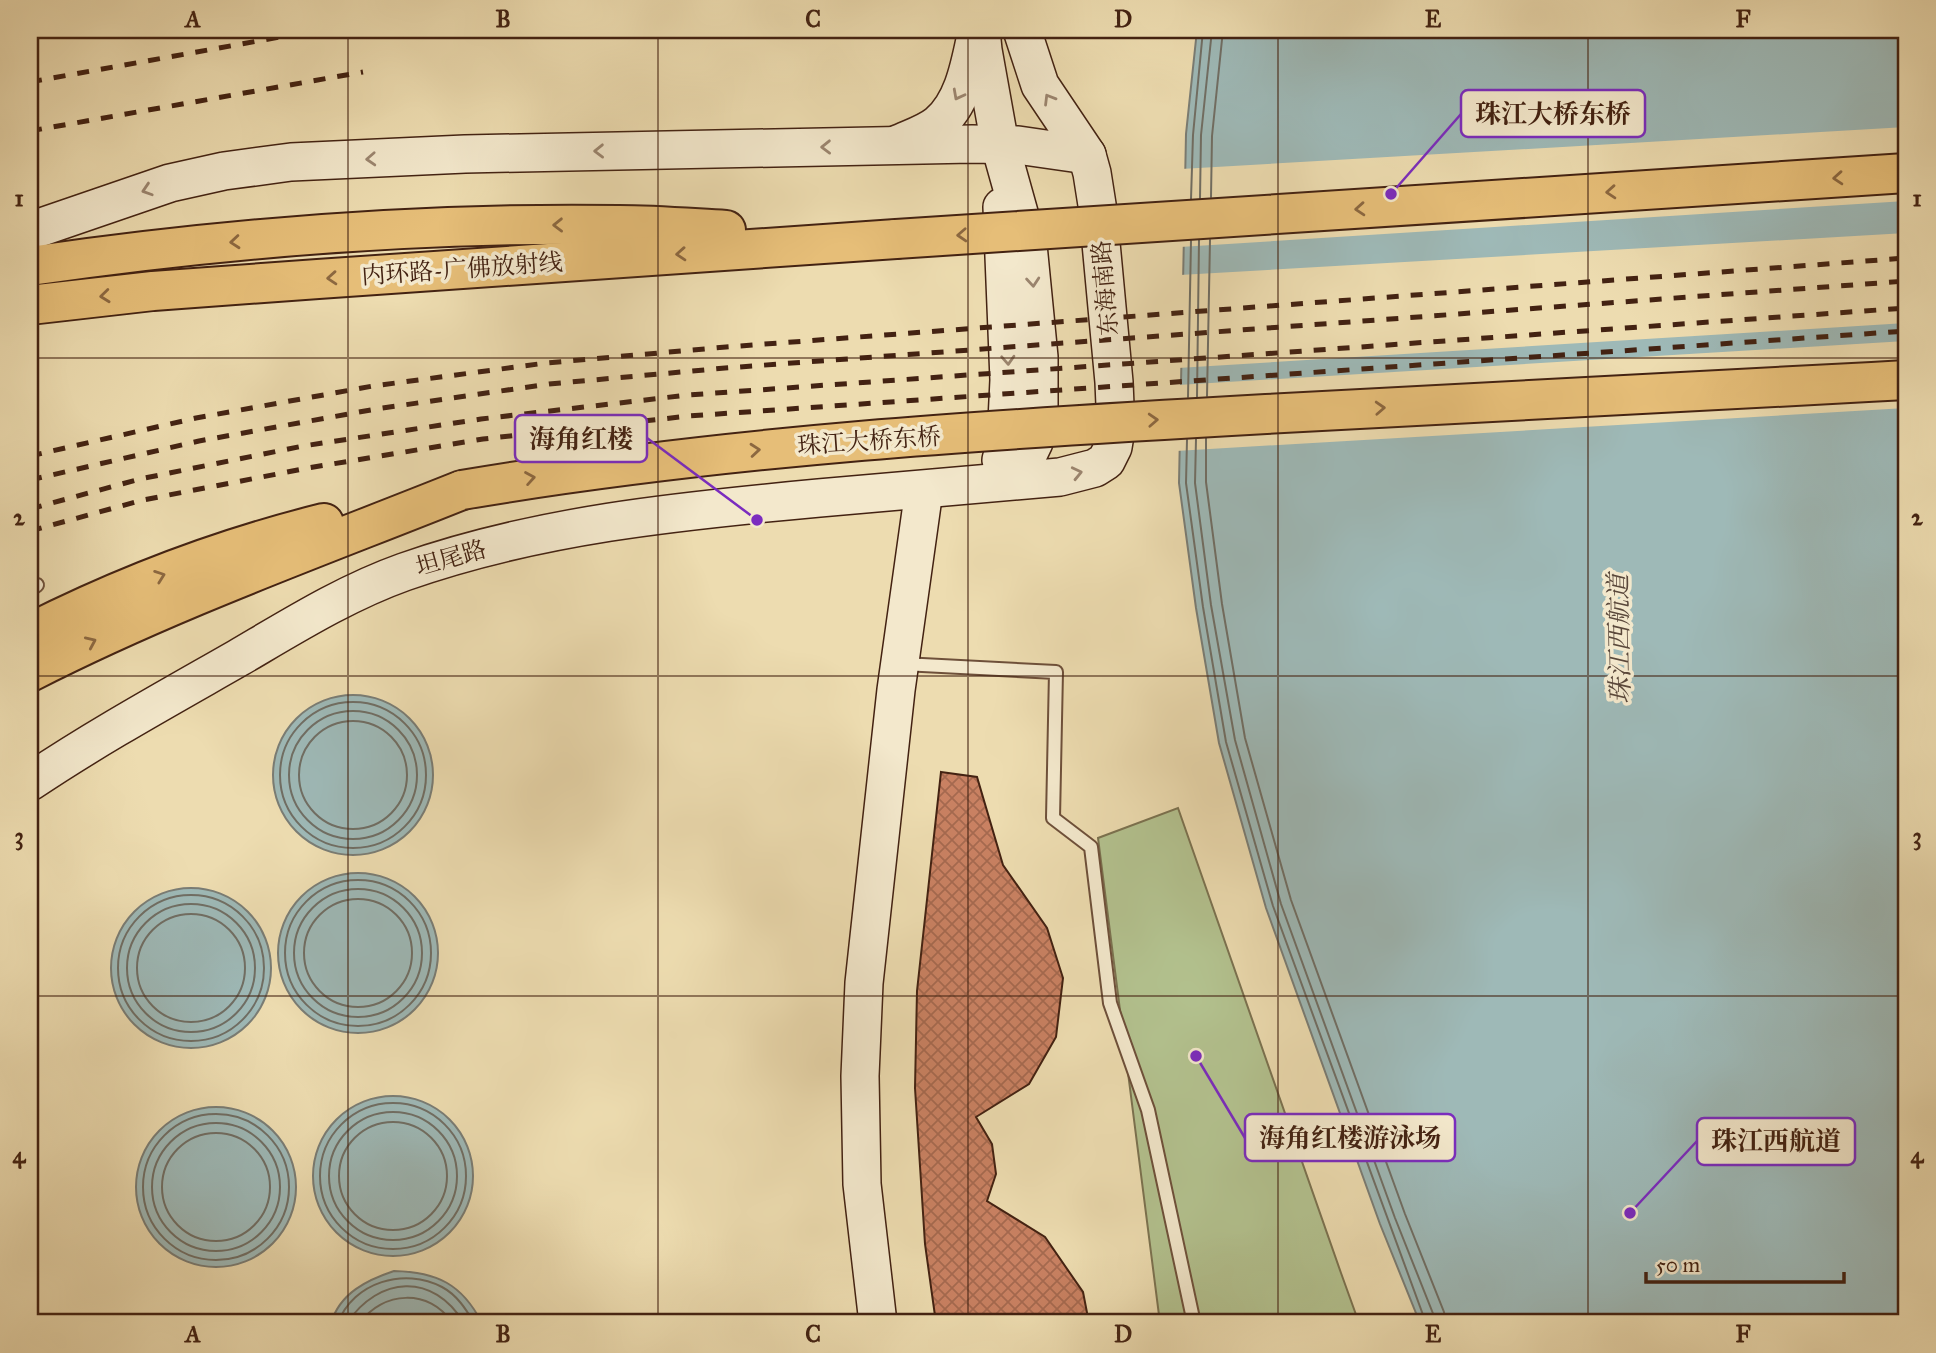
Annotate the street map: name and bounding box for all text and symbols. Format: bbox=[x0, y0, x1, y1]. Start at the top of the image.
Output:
text: A bbox=[183, 5, 201, 33]
text: B bbox=[495, 5, 511, 33]
text: C bbox=[805, 5, 821, 33]
text: D bbox=[1114, 5, 1132, 33]
text: E bbox=[1425, 5, 1442, 33]
text: F bbox=[1735, 5, 1751, 33]
one-way arrow bbox=[953, 88, 966, 100]
callout: 珠江大桥东桥 bbox=[1461, 90, 1645, 137]
one-way arrow bbox=[1044, 93, 1057, 106]
text: 珠江大桥东桥 bbox=[1475, 98, 1631, 130]
one-way arrow bbox=[820, 139, 831, 154]
one-way arrow bbox=[593, 143, 603, 159]
one-way arrow bbox=[365, 151, 376, 166]
one-way arrow bbox=[1832, 170, 1843, 185]
one-way arrow bbox=[141, 182, 153, 196]
text: 1 bbox=[14, 184, 24, 212]
one-way arrow bbox=[1605, 184, 1616, 199]
text: 1 bbox=[1912, 184, 1922, 212]
one-way arrow bbox=[1354, 201, 1365, 216]
one-way arrow bbox=[552, 217, 563, 233]
one-way arrow bbox=[956, 227, 967, 242]
one-way arrow bbox=[229, 234, 240, 249]
street label: 东海南路 bbox=[1086, 239, 1124, 337]
one-way arrow bbox=[675, 246, 686, 261]
street label: 内环路-广佛放射线 bbox=[360, 247, 564, 291]
one-way arrow bbox=[326, 270, 337, 285]
one-way arrow bbox=[1025, 277, 1040, 288]
one-way arrow bbox=[99, 288, 110, 303]
one-way arrow bbox=[1001, 355, 1016, 366]
one-way arrow bbox=[1375, 401, 1386, 416]
one-way arrow bbox=[1148, 413, 1159, 428]
callout: 海角红楼 bbox=[515, 415, 647, 462]
street label: 珠江大桥东桥 bbox=[796, 421, 942, 461]
text: 海角红楼 bbox=[529, 423, 633, 455]
one-way arrow bbox=[749, 442, 761, 457]
one-way arrow bbox=[1071, 467, 1083, 482]
one-way arrow bbox=[524, 471, 535, 486]
text: 2 bbox=[13, 503, 25, 531]
text: 2 bbox=[1911, 503, 1923, 531]
street label: 坦尾路 bbox=[412, 534, 490, 582]
one-way arrow bbox=[153, 570, 165, 584]
water label: 珠江西航道 bbox=[1602, 570, 1636, 704]
one-way arrow bbox=[84, 636, 96, 650]
text: 3 bbox=[14, 822, 24, 851]
text: 3 bbox=[1912, 822, 1922, 851]
callout: 海角红楼游泳场 bbox=[1245, 1114, 1455, 1161]
callout: 珠江西航道 bbox=[1697, 1118, 1855, 1165]
text: 海角红楼游泳场 bbox=[1259, 1122, 1441, 1154]
text: 珠江西航道 bbox=[1711, 1125, 1841, 1157]
text: 4 bbox=[13, 1141, 27, 1169]
text: 4 bbox=[1911, 1141, 1925, 1169]
scale bar bbox=[1646, 1241, 1843, 1285]
text: 50 m bbox=[1656, 1252, 1701, 1278]
text: A bbox=[183, 1320, 201, 1348]
text: B bbox=[495, 1320, 511, 1348]
text: C bbox=[805, 1320, 821, 1348]
text: D bbox=[1114, 1320, 1132, 1348]
text: E bbox=[1425, 1320, 1442, 1348]
text: F bbox=[1735, 1320, 1751, 1348]

